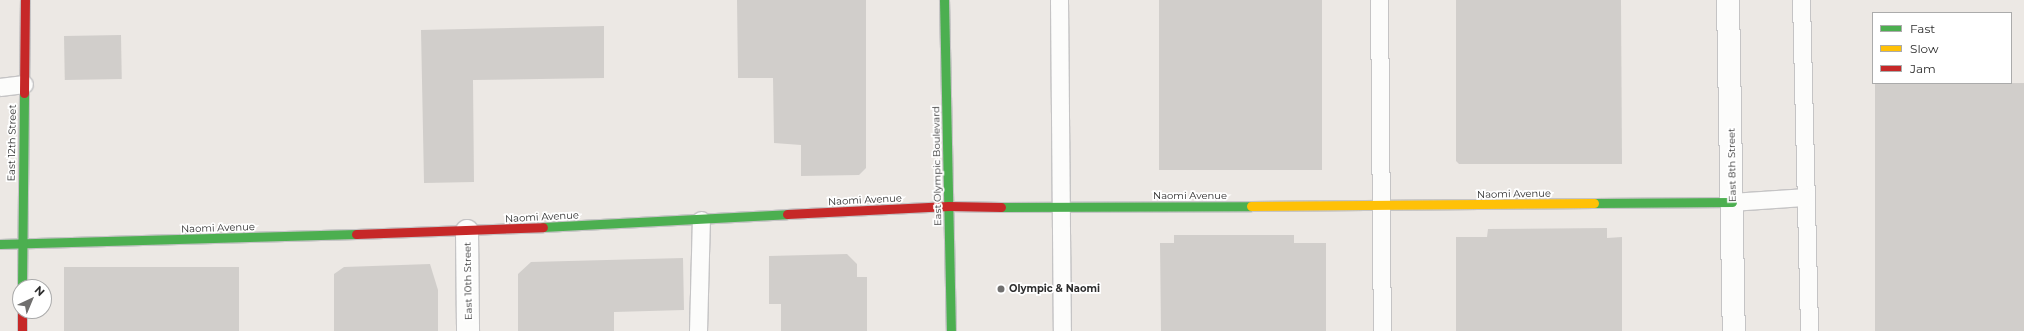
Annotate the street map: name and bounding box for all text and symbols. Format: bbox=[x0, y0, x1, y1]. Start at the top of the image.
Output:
legend bbox=[1872, 12, 2012, 84]
text: Fast bbox=[1910, 21, 1935, 36]
text: Slow bbox=[1910, 41, 1939, 56]
text: Jam bbox=[1910, 61, 1936, 76]
street label: East 12th Street bbox=[5, 104, 19, 182]
street label: East Olympic Boulevard bbox=[930, 106, 944, 226]
street label: East 8th Street bbox=[1725, 128, 1739, 202]
street label: Naomi Avenue bbox=[1477, 187, 1551, 201]
street label: Naomi Avenue bbox=[1153, 190, 1227, 202]
street label: Naomi Avenue bbox=[828, 192, 902, 208]
street label: Naomi Avenue bbox=[505, 209, 579, 225]
street label: Naomi Avenue bbox=[181, 221, 255, 235]
street label: East 10th Street bbox=[461, 242, 475, 320]
north arrow bbox=[12, 279, 52, 319]
text: N bbox=[32, 283, 48, 299]
place label: Olympic & Naomi bbox=[1009, 283, 1100, 295]
marker: Olympic & Naomi bbox=[996, 284, 1006, 294]

